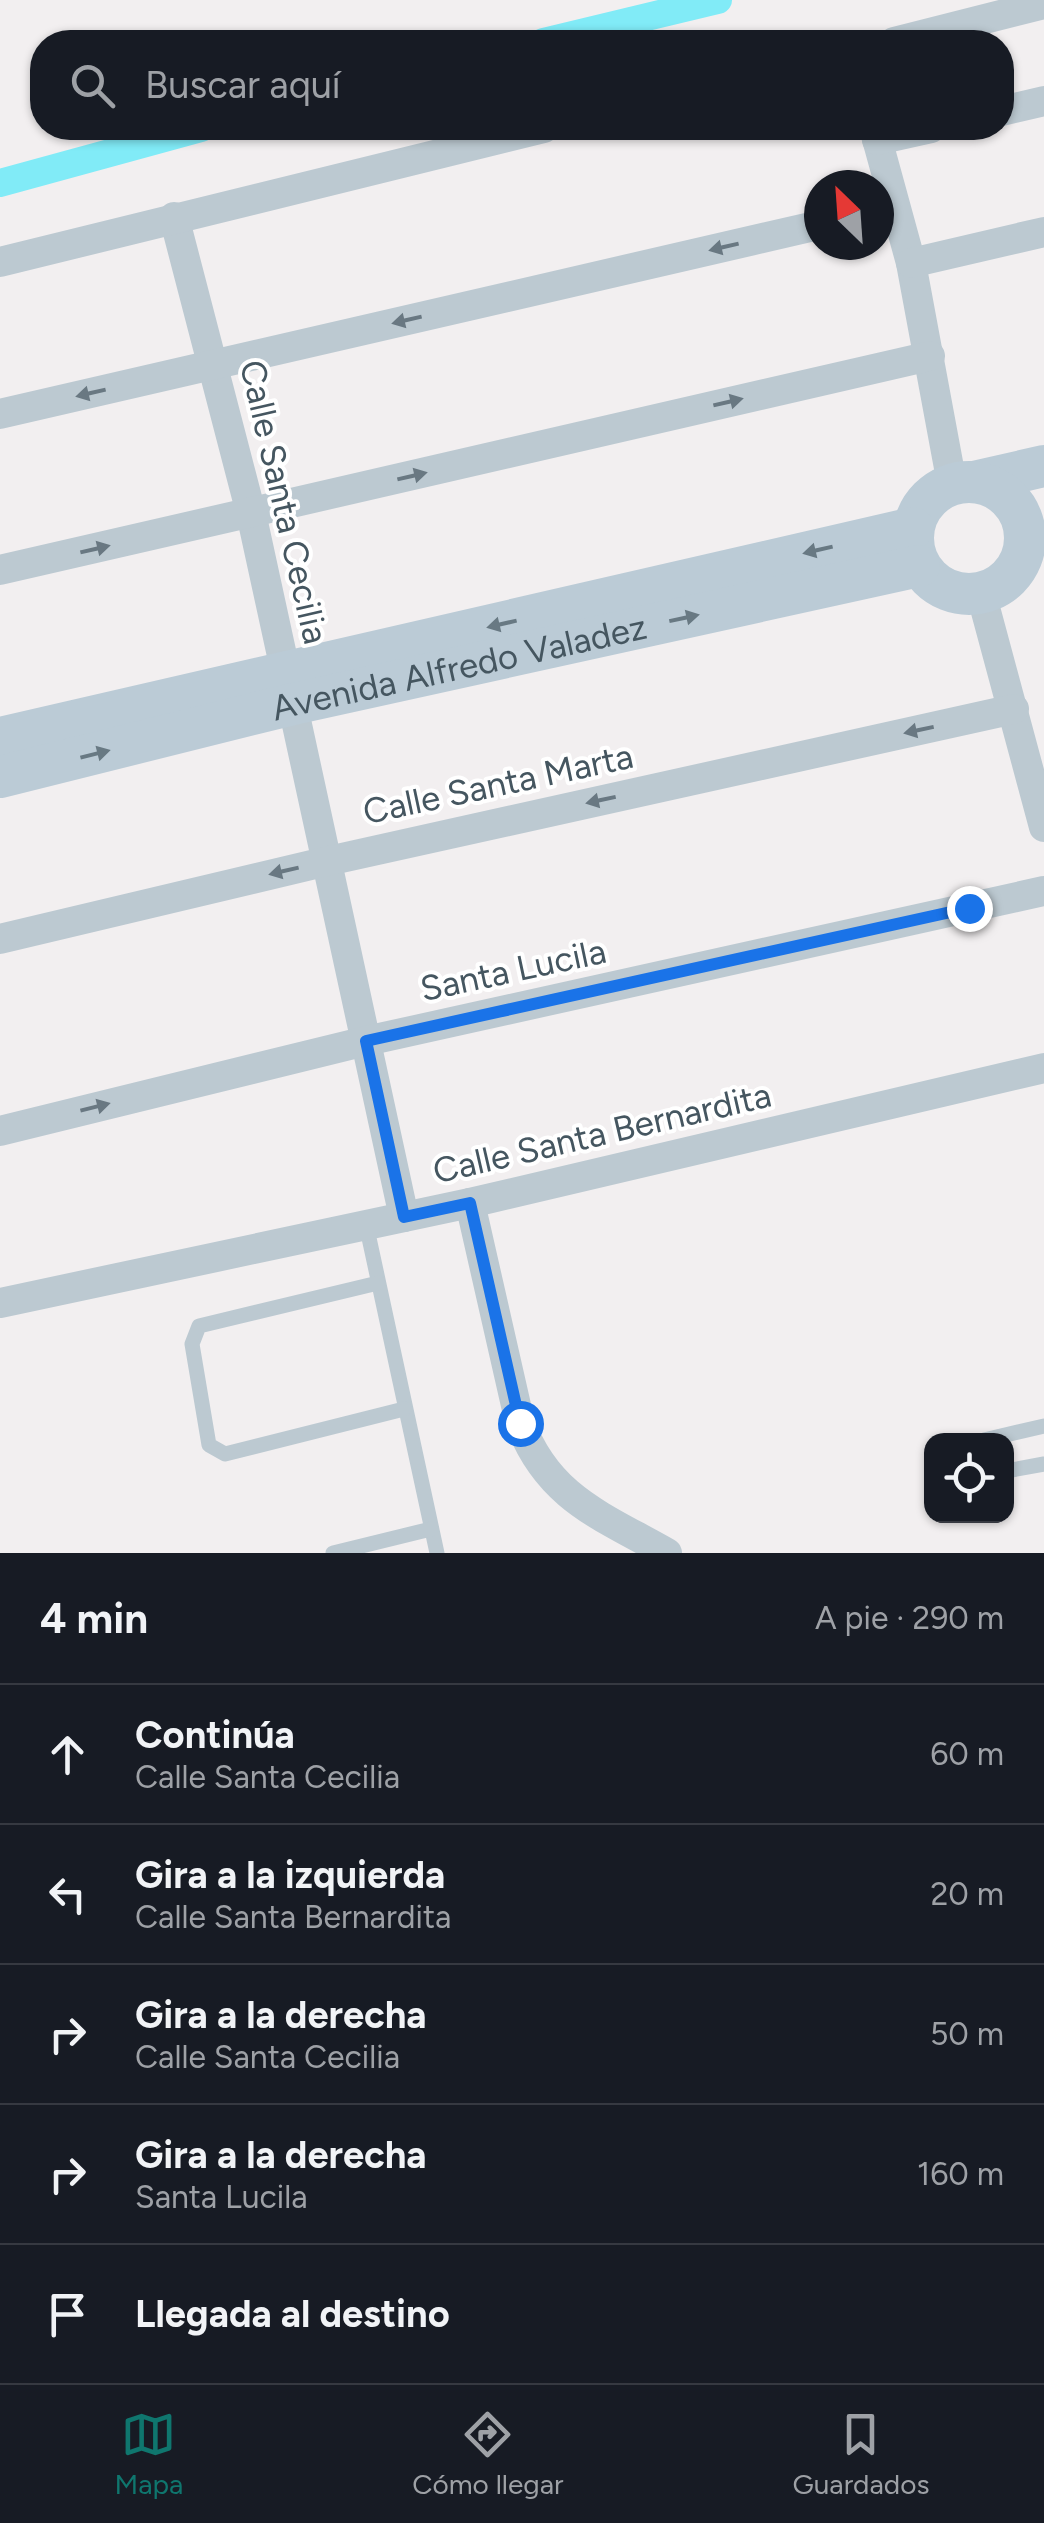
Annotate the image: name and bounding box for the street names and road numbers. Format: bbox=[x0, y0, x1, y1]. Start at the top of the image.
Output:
street label: Calle Santa Cecilia bbox=[231, 356, 337, 648]
street label: Avenida Alfredo Valadez bbox=[267, 606, 650, 730]
street label: Calle Santa Marta bbox=[359, 735, 637, 833]
street label: Santa Lucila bbox=[416, 930, 610, 1010]
street label: Calle Santa Bernardita bbox=[429, 1074, 775, 1192]

